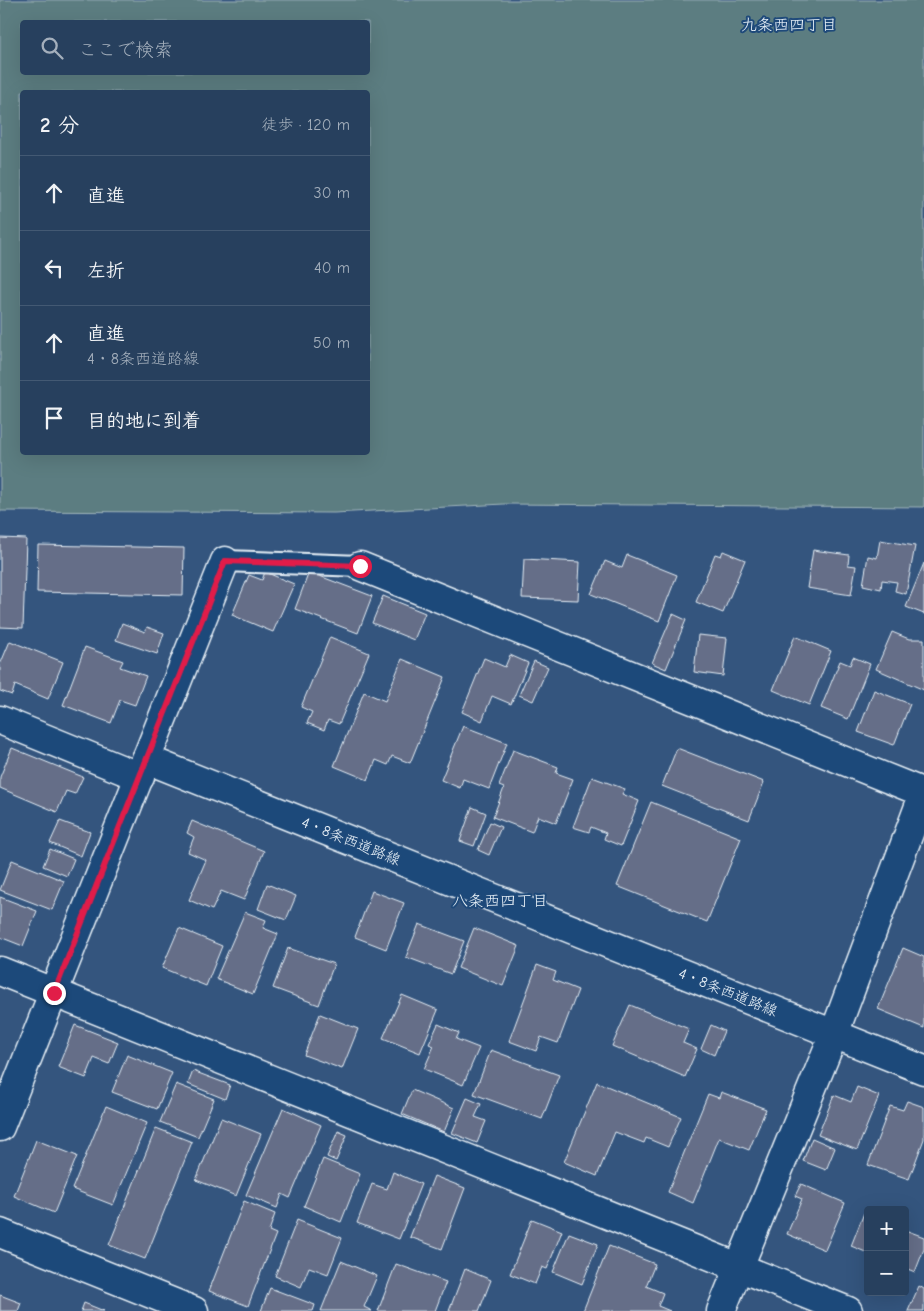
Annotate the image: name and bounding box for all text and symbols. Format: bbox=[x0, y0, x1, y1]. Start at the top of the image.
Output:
district label: 九条西四丁目 bbox=[741, 16, 837, 34]
search box bbox=[20, 20, 370, 75]
icon: search bbox=[38, 34, 66, 62]
text: ここで検索 bbox=[78, 39, 173, 61]
text: 2 分 bbox=[40, 113, 79, 137]
text: 徒歩 · 120 m bbox=[261, 116, 350, 134]
icon: ahead bbox=[40, 179, 68, 207]
text: 30 m bbox=[314, 184, 350, 202]
text: 直進 bbox=[87, 185, 125, 207]
icon: left bbox=[40, 254, 68, 282]
text: 40 m bbox=[314, 259, 350, 277]
text: 左折 bbox=[87, 260, 125, 282]
text: 直進 bbox=[87, 323, 125, 345]
icon: ahead bbox=[40, 329, 68, 357]
text: 50 m bbox=[313, 334, 350, 352]
text: 4・8条西道路線 bbox=[87, 350, 199, 368]
icon: arrive bbox=[40, 404, 68, 432]
text: 目的地に到着 bbox=[87, 410, 201, 432]
route start bbox=[349, 555, 372, 578]
street label: 4・8条西道路線 bbox=[299, 813, 403, 869]
district label: 八条西四丁目 bbox=[452, 892, 548, 910]
street label: 4・8条西道路線 bbox=[676, 964, 780, 1020]
route end bbox=[43, 982, 66, 1005]
map controls bbox=[864, 1206, 909, 1296]
button: + bbox=[864, 1206, 909, 1251]
button: − bbox=[864, 1251, 909, 1296]

